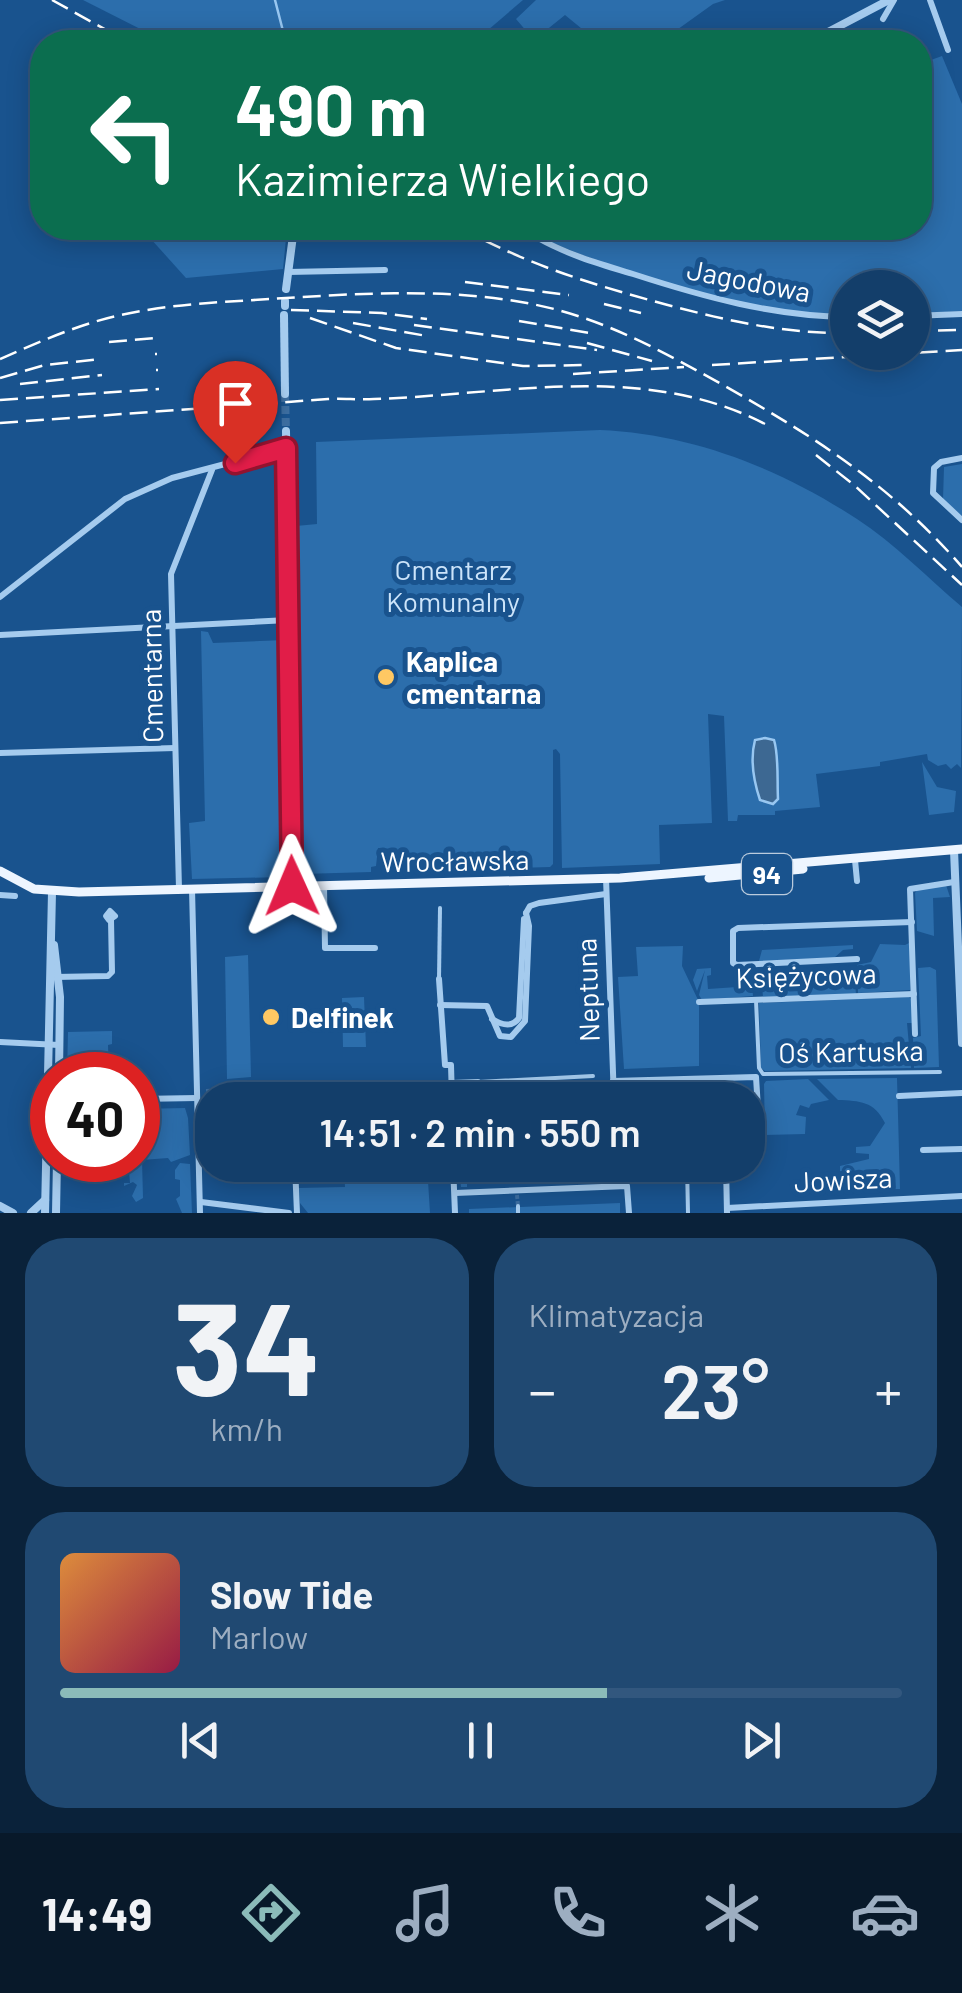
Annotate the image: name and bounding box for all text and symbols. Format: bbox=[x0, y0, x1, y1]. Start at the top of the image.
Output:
text: 490 m bbox=[235, 66, 427, 150]
icon: left bbox=[70, 70, 200, 200]
text: Kazimierza Wielkiego bbox=[235, 151, 650, 205]
street label: Jagodowa bbox=[684, 251, 814, 309]
map controls bbox=[830, 270, 930, 370]
button: layers bbox=[830, 270, 930, 370]
pin bbox=[193, 361, 278, 464]
icon: arrive bbox=[208, 376, 263, 431]
park label: Cmentarz Komunalny bbox=[386, 552, 520, 618]
street label: Cmentarna bbox=[133, 609, 169, 743]
place label: Kaplica cmentarna bbox=[406, 644, 541, 710]
marker: Kaplica cmentarna bbox=[375, 666, 397, 688]
position arrow bbox=[240, 834, 344, 938]
street label: Wrocławska bbox=[380, 842, 530, 878]
road number: 94 bbox=[742, 854, 792, 894]
street label: Neptuna bbox=[568, 937, 606, 1043]
street label: Księżycowa bbox=[735, 956, 877, 994]
place label: Delfinek bbox=[291, 1000, 394, 1034]
marker: Delfinek bbox=[260, 1006, 282, 1028]
street label: Oś Kartuska bbox=[778, 1033, 924, 1069]
speed limit sign: 40 bbox=[30, 1052, 160, 1182]
text: 14:51 · 2 min · 550 m bbox=[320, 1109, 641, 1155]
street label: Jowisza bbox=[793, 1159, 893, 1199]
text: 34 bbox=[172, 1266, 321, 1422]
text: Klimatyzacja bbox=[529, 1295, 704, 1333]
text: 23° bbox=[661, 1344, 770, 1434]
text: − bbox=[529, 1356, 556, 1422]
text: + bbox=[874, 1356, 902, 1422]
text: km/h bbox=[211, 1409, 283, 1447]
text: Slow Tide bbox=[210, 1571, 373, 1617]
text: Marlow bbox=[210, 1617, 308, 1655]
icon: previous bbox=[173, 1713, 228, 1768]
icon: pause bbox=[453, 1713, 508, 1768]
icon: next bbox=[734, 1713, 789, 1768]
icon: directions bbox=[236, 1878, 306, 1948]
icon: music bbox=[390, 1878, 460, 1948]
icon: phone bbox=[543, 1878, 613, 1948]
icon: climate bbox=[697, 1878, 767, 1948]
icon: car bbox=[850, 1878, 920, 1948]
text: 14:49 bbox=[42, 1886, 152, 1940]

